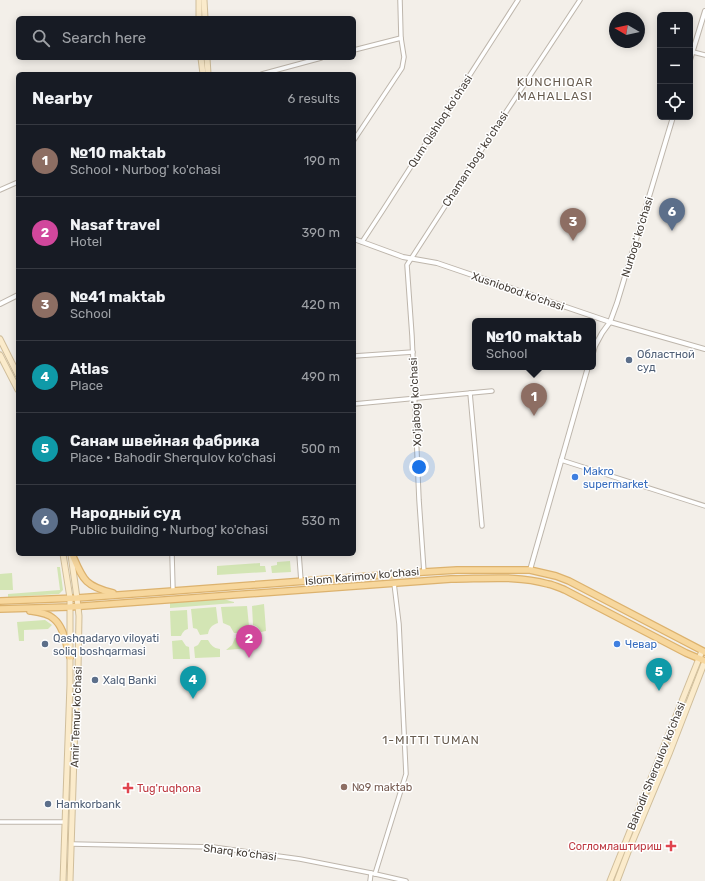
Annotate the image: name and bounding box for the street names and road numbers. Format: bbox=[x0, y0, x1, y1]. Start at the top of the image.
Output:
street label: Qum Qishloq ko'chasi bbox=[406, 73, 475, 170]
street label: Chaman bog' ko'chasi bbox=[440, 109, 511, 209]
street label: Nurbog' ko'chasi bbox=[619, 195, 656, 279]
street label: Xusniobod ko'chasi bbox=[470, 269, 566, 313]
street label: Xo'jabog' ko'chasi bbox=[407, 357, 424, 447]
street label: Islom Karimov ko‘chasi bbox=[304, 565, 420, 588]
street label: Amir Temur ko'chasi bbox=[68, 666, 85, 768]
street label: Bahodir Sherqulov ko‘chasi bbox=[625, 700, 688, 832]
street label: Sharq ko‘chasi bbox=[203, 842, 277, 863]

